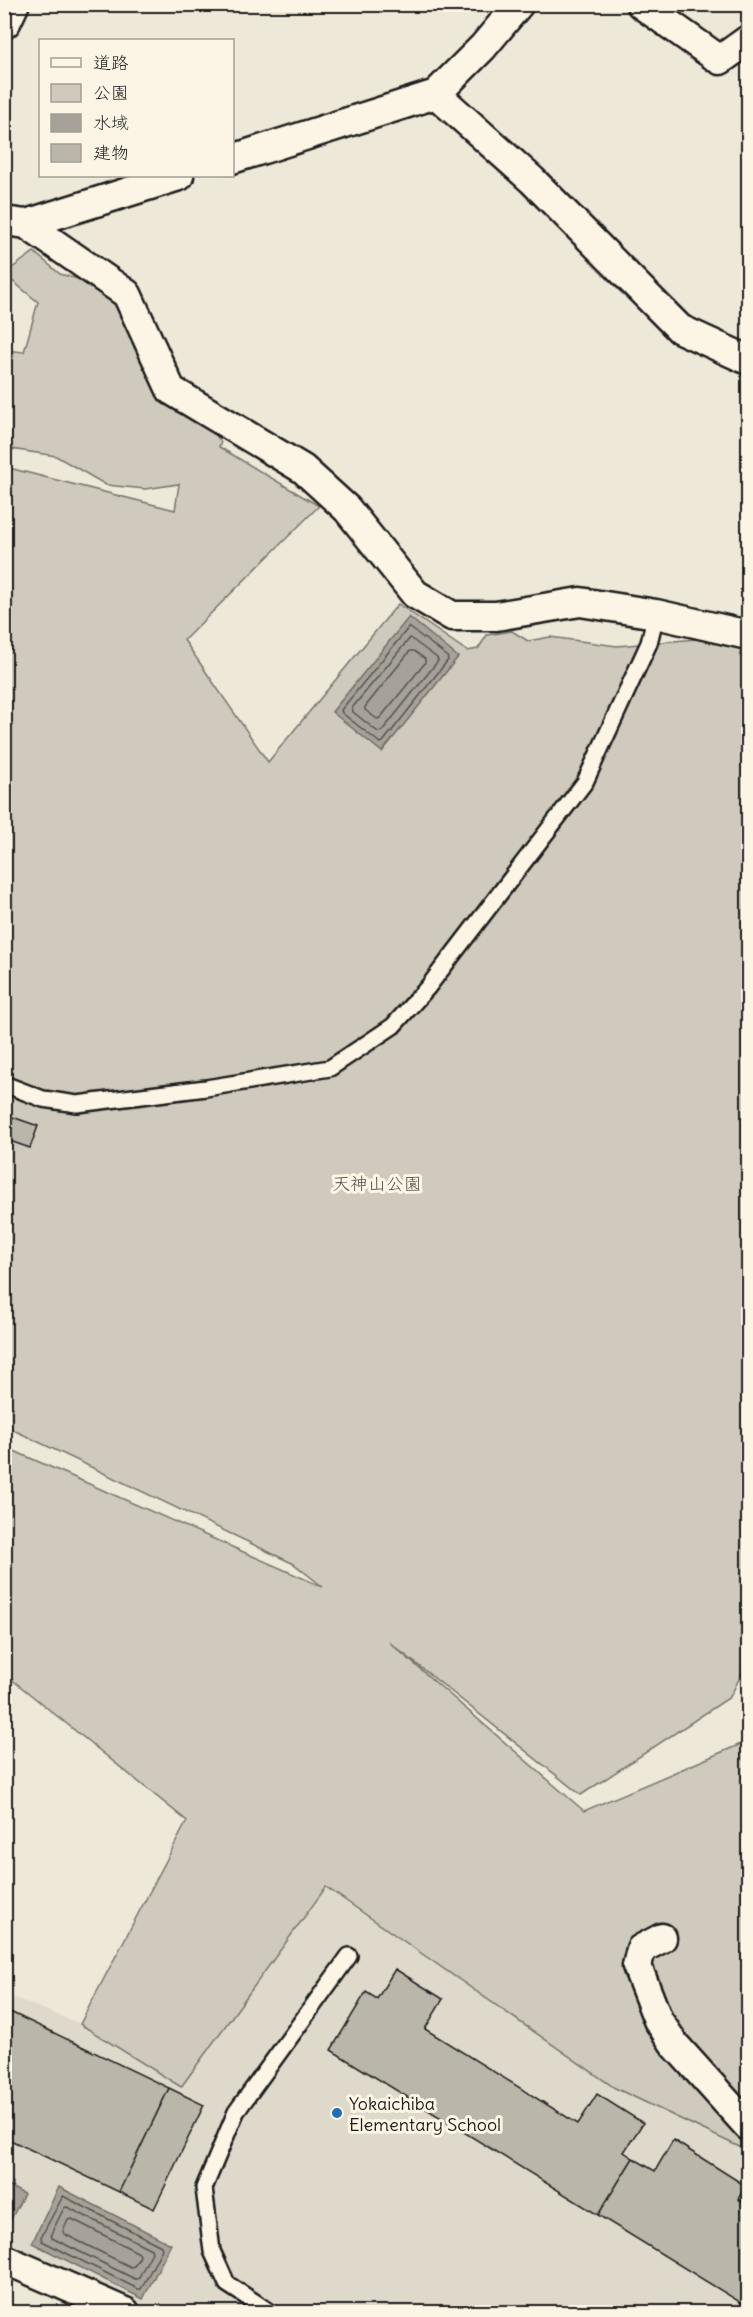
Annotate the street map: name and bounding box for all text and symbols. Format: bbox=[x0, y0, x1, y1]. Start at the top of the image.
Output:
legend bbox=[39, 39, 234, 177]
text: 道路 bbox=[93, 51, 129, 74]
text: 公園 bbox=[93, 81, 129, 104]
text: 水域 bbox=[93, 111, 129, 134]
text: 建物 bbox=[93, 141, 129, 164]
park label: 天神山公園 bbox=[332, 1172, 422, 1195]
place label: Yokaichiba Elementary School bbox=[349, 2092, 501, 2136]
marker: Yokaichiba Elementary School bbox=[330, 2106, 344, 2120]

